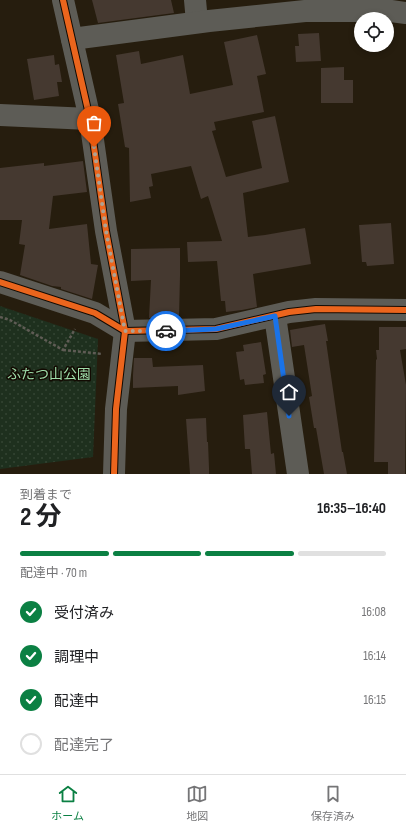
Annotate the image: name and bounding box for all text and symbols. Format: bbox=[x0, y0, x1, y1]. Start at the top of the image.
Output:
map controls bbox=[354, 12, 394, 52]
button: locate bbox=[354, 12, 394, 52]
pin bbox=[77, 106, 111, 147]
icon: bag bbox=[83, 112, 105, 134]
courier bbox=[146, 311, 186, 351]
icon: car bbox=[155, 320, 177, 342]
park label: ふたつ山公園 bbox=[7, 366, 91, 383]
pin bbox=[272, 375, 306, 416]
icon: home bbox=[278, 381, 300, 403]
text: 到着まで bbox=[20, 487, 72, 503]
text: 16:35–16:40 bbox=[317, 499, 386, 518]
text: 2 分 bbox=[20, 502, 61, 533]
text: 配達中 · 70 m bbox=[20, 565, 87, 581]
icon: check bbox=[20, 601, 42, 623]
text: 受付済み bbox=[54, 604, 114, 623]
text: 16:08 bbox=[362, 604, 386, 620]
icon: check bbox=[20, 645, 42, 667]
text: 調理中 bbox=[54, 648, 99, 667]
text: 16:14 bbox=[363, 648, 386, 664]
icon: check bbox=[20, 689, 42, 711]
text: 配達中 bbox=[54, 692, 99, 711]
text: 16:15 bbox=[364, 692, 386, 708]
text: 配達完了 bbox=[54, 736, 114, 755]
tab: ホーム bbox=[51, 783, 84, 823]
tab: 地図 bbox=[186, 783, 208, 823]
tab: 保存済み bbox=[311, 783, 355, 823]

